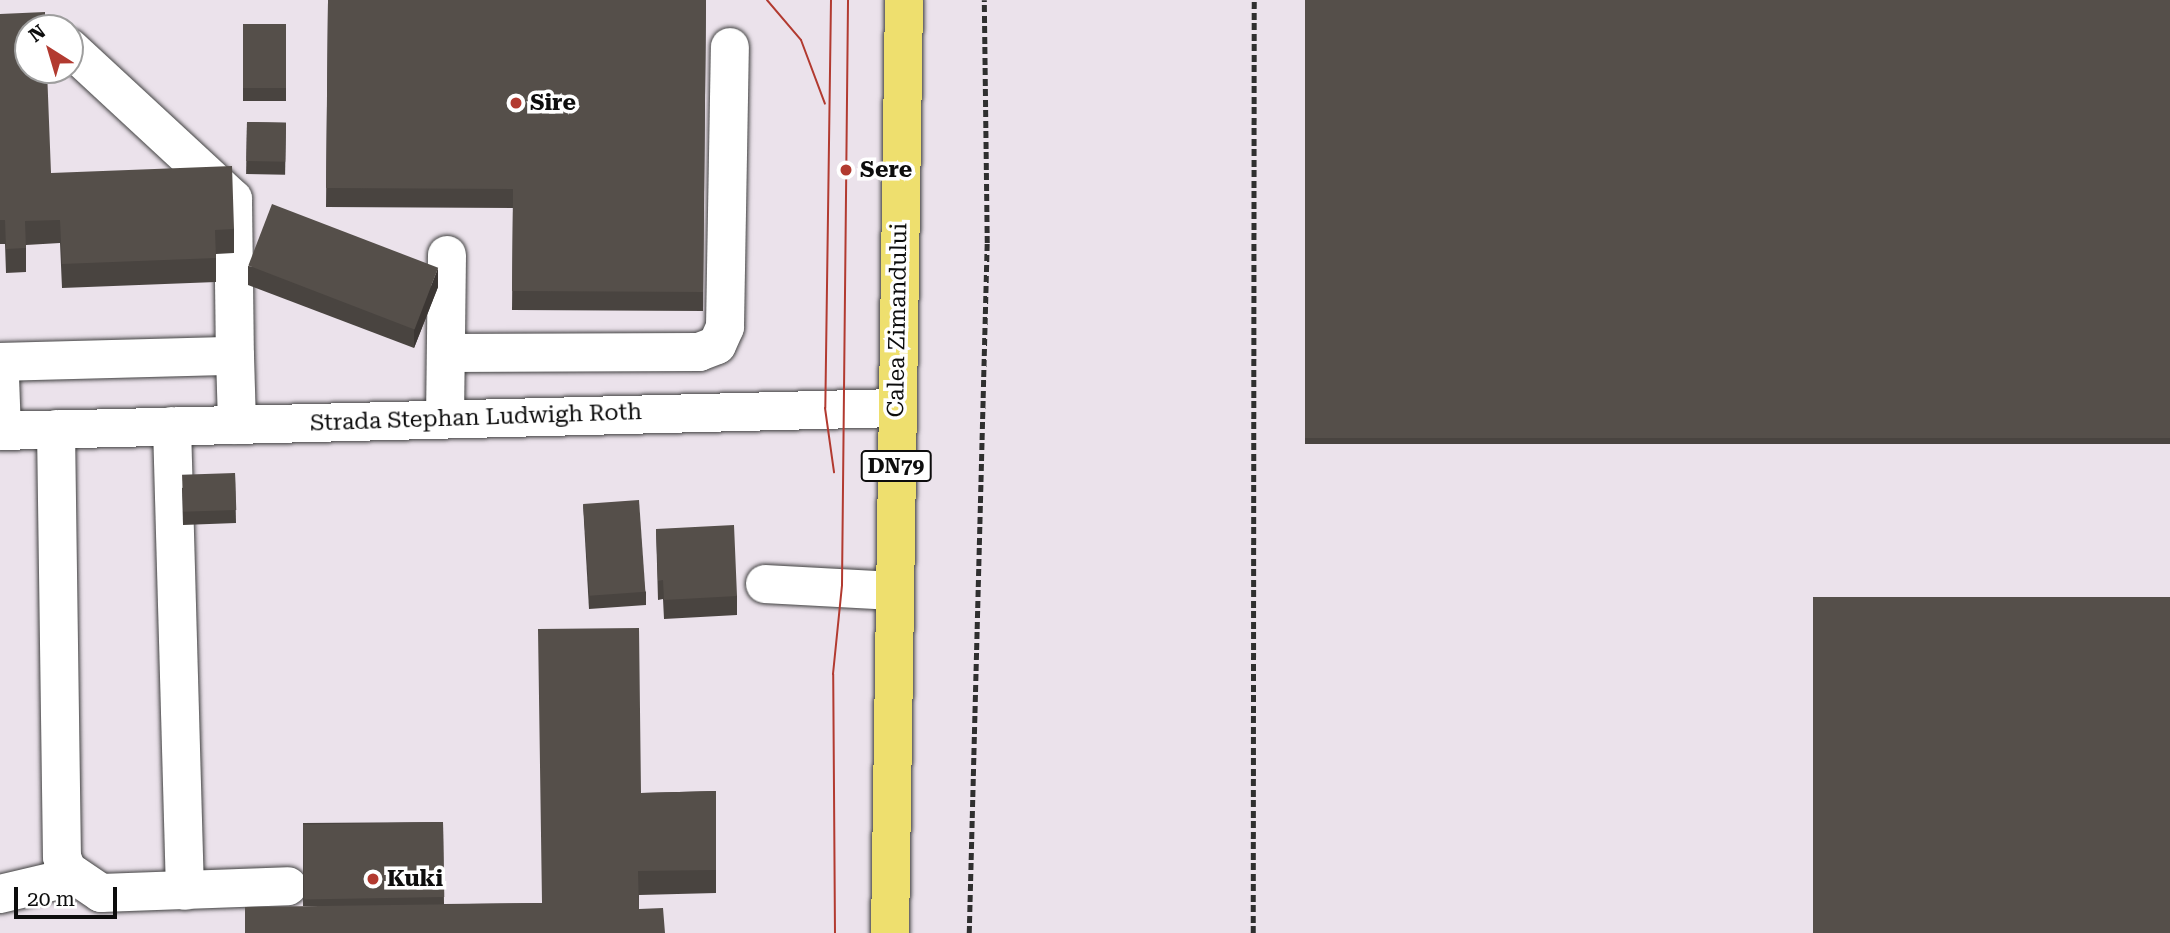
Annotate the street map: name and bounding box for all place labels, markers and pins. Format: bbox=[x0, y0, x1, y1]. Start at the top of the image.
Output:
place label: Sire bbox=[530, 89, 576, 117]
marker: Sire bbox=[508, 95, 524, 111]
place label: Sere bbox=[860, 156, 912, 184]
marker: Sere bbox=[838, 162, 854, 178]
place label: Kuki bbox=[387, 865, 443, 893]
marker: Kuki bbox=[365, 871, 381, 887]

